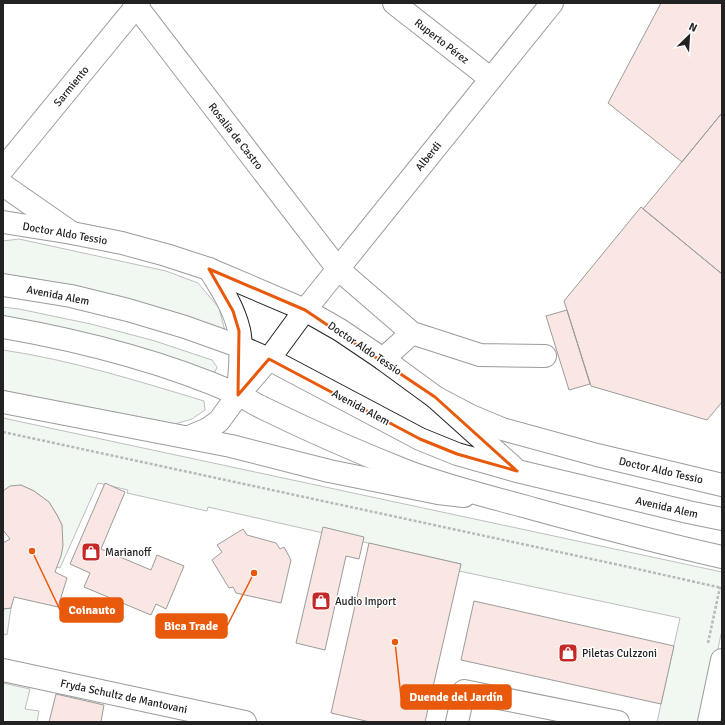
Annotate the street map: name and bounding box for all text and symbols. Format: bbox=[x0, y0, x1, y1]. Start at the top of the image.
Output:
street label: Ruperto Pérez bbox=[412, 16, 472, 67]
north arrow bbox=[669, 16, 709, 56]
text: N bbox=[687, 20, 699, 35]
street label: Sarmiento bbox=[51, 63, 92, 109]
street label: Rosalía de Castro bbox=[206, 100, 266, 172]
street label: Alberdi bbox=[413, 139, 444, 174]
street label: Doctor Aldo Tessio bbox=[21, 220, 109, 247]
street label: Avenida Alem bbox=[25, 283, 91, 308]
street label: Doctor Aldo Tessio bbox=[325, 319, 404, 378]
street label: Avenida Alem bbox=[330, 387, 392, 428]
street label: Doctor Aldo Tessio bbox=[617, 454, 705, 487]
street label: Avenida Alem bbox=[634, 494, 700, 521]
shop icon: Marianoff bbox=[80, 541, 102, 563]
place label: Marianoff bbox=[105, 546, 152, 559]
shop icon: Audio Import bbox=[310, 590, 332, 612]
place label: Audio Import bbox=[335, 595, 396, 608]
callout: Coinauto bbox=[60, 598, 123, 622]
text: Coinauto bbox=[68, 603, 116, 618]
callout: Bica Trade bbox=[156, 614, 227, 638]
text: Bica Trade bbox=[164, 619, 218, 634]
shop icon: Piletas Culzzoni bbox=[557, 642, 579, 664]
place label: Piletas Culzzoni bbox=[582, 647, 657, 660]
street label: Fryda Schultz de Mantovani bbox=[59, 677, 189, 716]
callout: Duende del Jardín bbox=[401, 685, 511, 709]
text: Duende del Jardín bbox=[409, 690, 503, 705]

